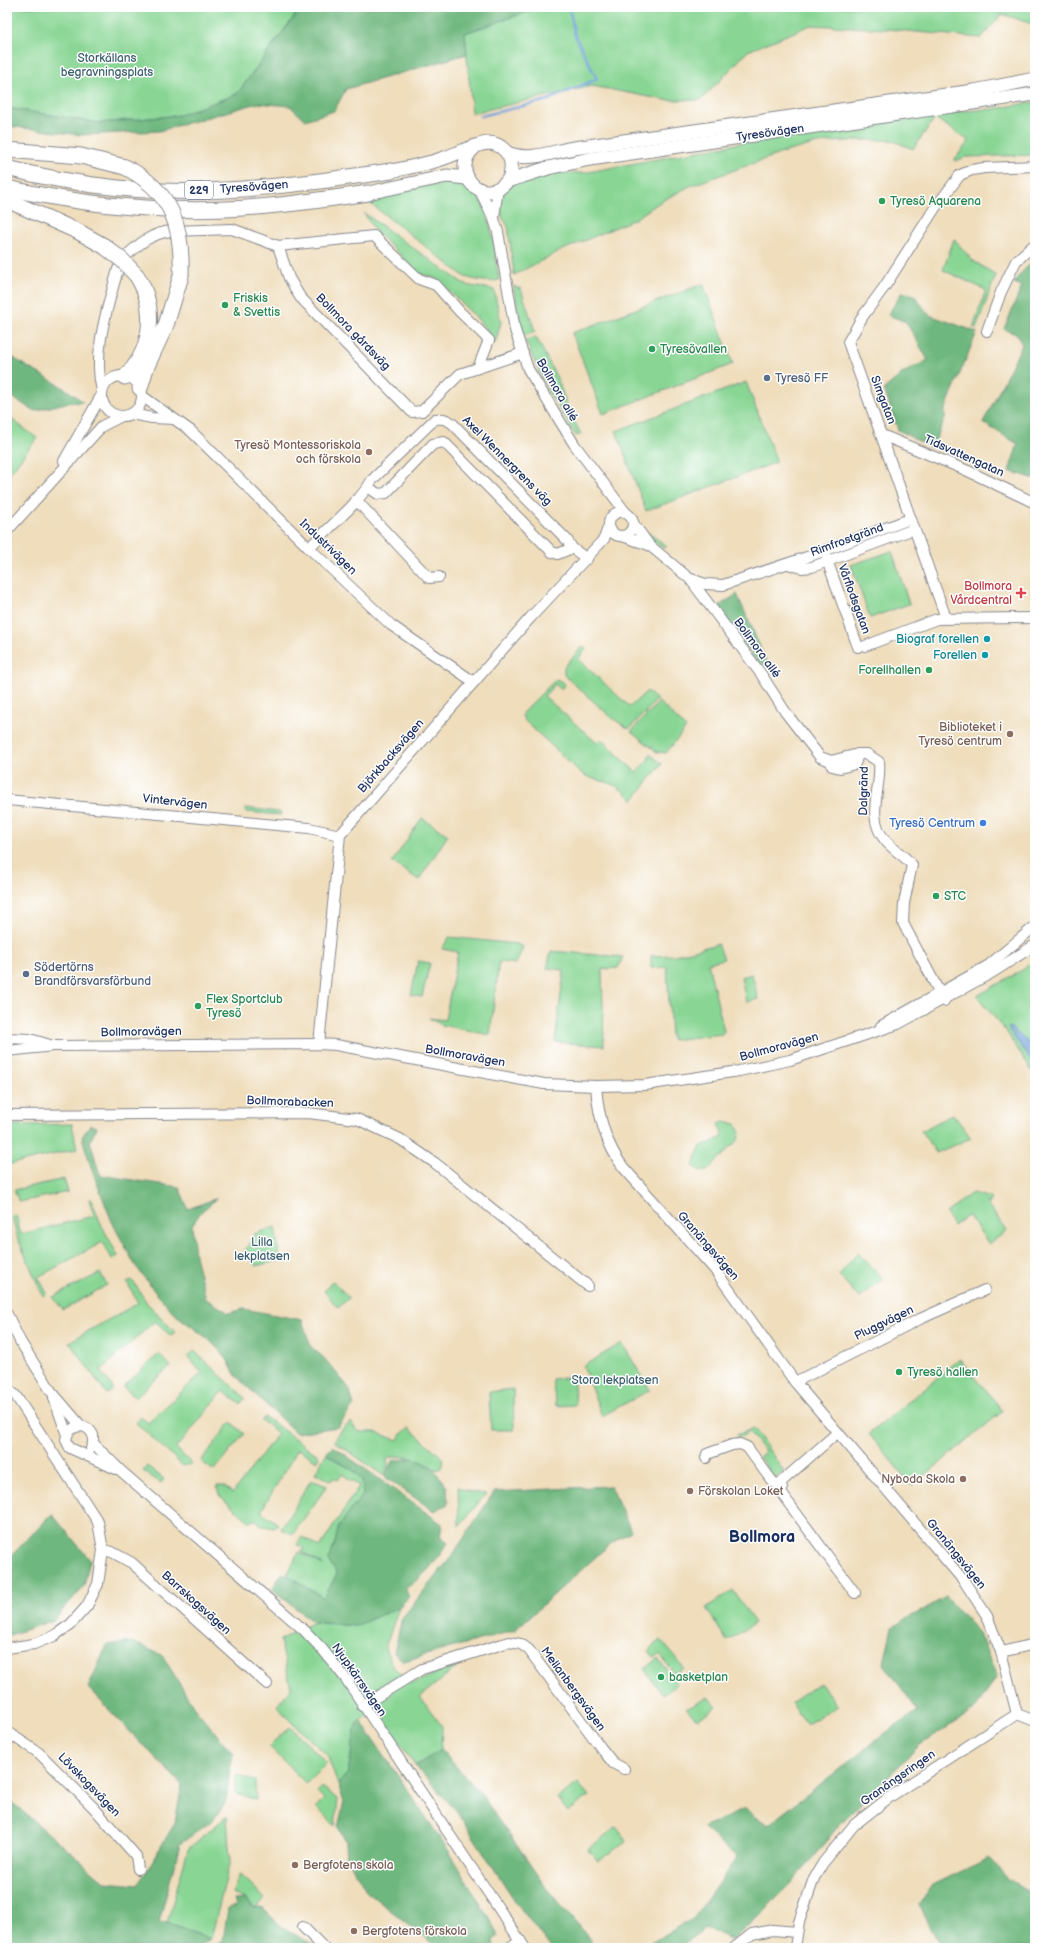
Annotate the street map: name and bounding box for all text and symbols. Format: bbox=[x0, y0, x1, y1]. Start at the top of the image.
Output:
park label: Storkällans begravningsplats bbox=[61, 51, 153, 80]
street label: Tyresövägen bbox=[735, 121, 805, 145]
street label: Tyresövägen bbox=[219, 177, 289, 197]
road number: 229 bbox=[185, 181, 213, 199]
place label: Tyresö Aquarena bbox=[890, 194, 981, 209]
marker: Tyresö Aquarena bbox=[877, 196, 887, 206]
street label: Bollmora gårdsväg bbox=[312, 290, 394, 374]
place label: Friskis & Svettis bbox=[233, 291, 280, 320]
marker: Friskis & Svettis bbox=[220, 300, 230, 310]
place label: Tyresövallen bbox=[660, 342, 727, 357]
marker: Tyresövallen bbox=[647, 344, 657, 354]
street label: Bollmora allé bbox=[533, 356, 581, 424]
place label: Tyresö FF bbox=[775, 371, 829, 386]
marker: Tyresö FF bbox=[762, 373, 772, 383]
street label: Simgatan bbox=[867, 374, 899, 427]
street label: Axel Wennergrens väg bbox=[459, 413, 555, 509]
street label: Tidsvattengatan bbox=[922, 432, 1007, 480]
place label: Tyresö Montessoriskola och förskola bbox=[234, 438, 361, 467]
marker: Tyresö Montessoriskola och förskola bbox=[364, 447, 374, 457]
street label: Industrivägen bbox=[296, 516, 360, 578]
street label: Rimfrostgränd bbox=[808, 520, 886, 560]
street label: Vårflodsgatan bbox=[834, 562, 874, 636]
place label: Bollmora Vårdcentral bbox=[950, 579, 1012, 608]
marker: Bollmora Vårdcentral bbox=[1015, 587, 1027, 599]
street label: Bollmora allé bbox=[730, 615, 784, 681]
place label: Biograf forellen bbox=[896, 632, 979, 647]
marker: Biograf forellen bbox=[982, 634, 992, 644]
place label: Forellen bbox=[933, 648, 977, 663]
marker: Forellen bbox=[980, 650, 990, 660]
place label: Forellhallen bbox=[858, 663, 921, 678]
marker: Forellhallen bbox=[924, 665, 934, 675]
street label: Björkbacksvägen bbox=[355, 716, 427, 796]
place label: Biblioteket i Tyresö centrum bbox=[918, 720, 1002, 749]
marker: Biblioteket i Tyresö centrum bbox=[1005, 729, 1015, 739]
street label: Dalgränd bbox=[856, 766, 872, 816]
street label: Vintervägen bbox=[142, 791, 208, 813]
place label: Tyresö Centrum bbox=[889, 816, 975, 831]
marker: Tyresö Centrum bbox=[978, 818, 988, 828]
place label: STC bbox=[944, 889, 966, 904]
marker: STC bbox=[931, 891, 941, 901]
place label: Södertörns Brandförsvarsförbund bbox=[34, 960, 151, 989]
marker: Södertörns Brandförsvarsförbund bbox=[21, 969, 31, 979]
place label: Flex Sportclub Tyresö bbox=[206, 992, 283, 1021]
marker: Flex Sportclub Tyresö bbox=[193, 1001, 203, 1011]
street label: Bollmoravägen bbox=[100, 1024, 182, 1040]
street label: Bollmoravägen bbox=[738, 1029, 820, 1065]
street label: Bollmoravägen bbox=[424, 1042, 507, 1070]
street label: Bollmorabacken bbox=[246, 1093, 334, 1111]
street label: Granängsvägen bbox=[674, 1208, 742, 1284]
park label: Lilla lekplatsen bbox=[234, 1235, 290, 1264]
street label: Pluggvägen bbox=[852, 1302, 916, 1344]
place label: Tyresö hallen bbox=[907, 1365, 979, 1380]
marker: Tyresö hallen bbox=[894, 1367, 904, 1377]
park label: Stora lekplatsen bbox=[572, 1373, 659, 1388]
place label: Nyboda Skola bbox=[881, 1472, 955, 1487]
marker: Nyboda Skola bbox=[958, 1474, 968, 1484]
place label: Förskolan Loket bbox=[698, 1484, 784, 1499]
marker: Förskolan Loket bbox=[685, 1486, 695, 1496]
street label: Granängsvägen bbox=[923, 1516, 989, 1592]
district label: Bollmora bbox=[729, 1528, 795, 1547]
street label: Barrskogsvägen bbox=[158, 1568, 234, 1638]
street label: Njupkärrsvägen bbox=[328, 1641, 390, 1720]
street label: Mellanbergsvägen bbox=[537, 1644, 609, 1734]
place label: basketplan bbox=[669, 1670, 728, 1685]
marker: basketplan bbox=[656, 1672, 666, 1682]
street label: Granängsringen bbox=[858, 1747, 938, 1809]
street label: Lövskogsvägen bbox=[55, 1750, 124, 1820]
place label: Bergfotens skola bbox=[303, 1858, 394, 1873]
marker: Bergfotens skola bbox=[290, 1860, 300, 1870]
place label: Bergfotens förskola bbox=[362, 1924, 467, 1939]
marker: Bergfotens förskola bbox=[349, 1926, 359, 1936]

